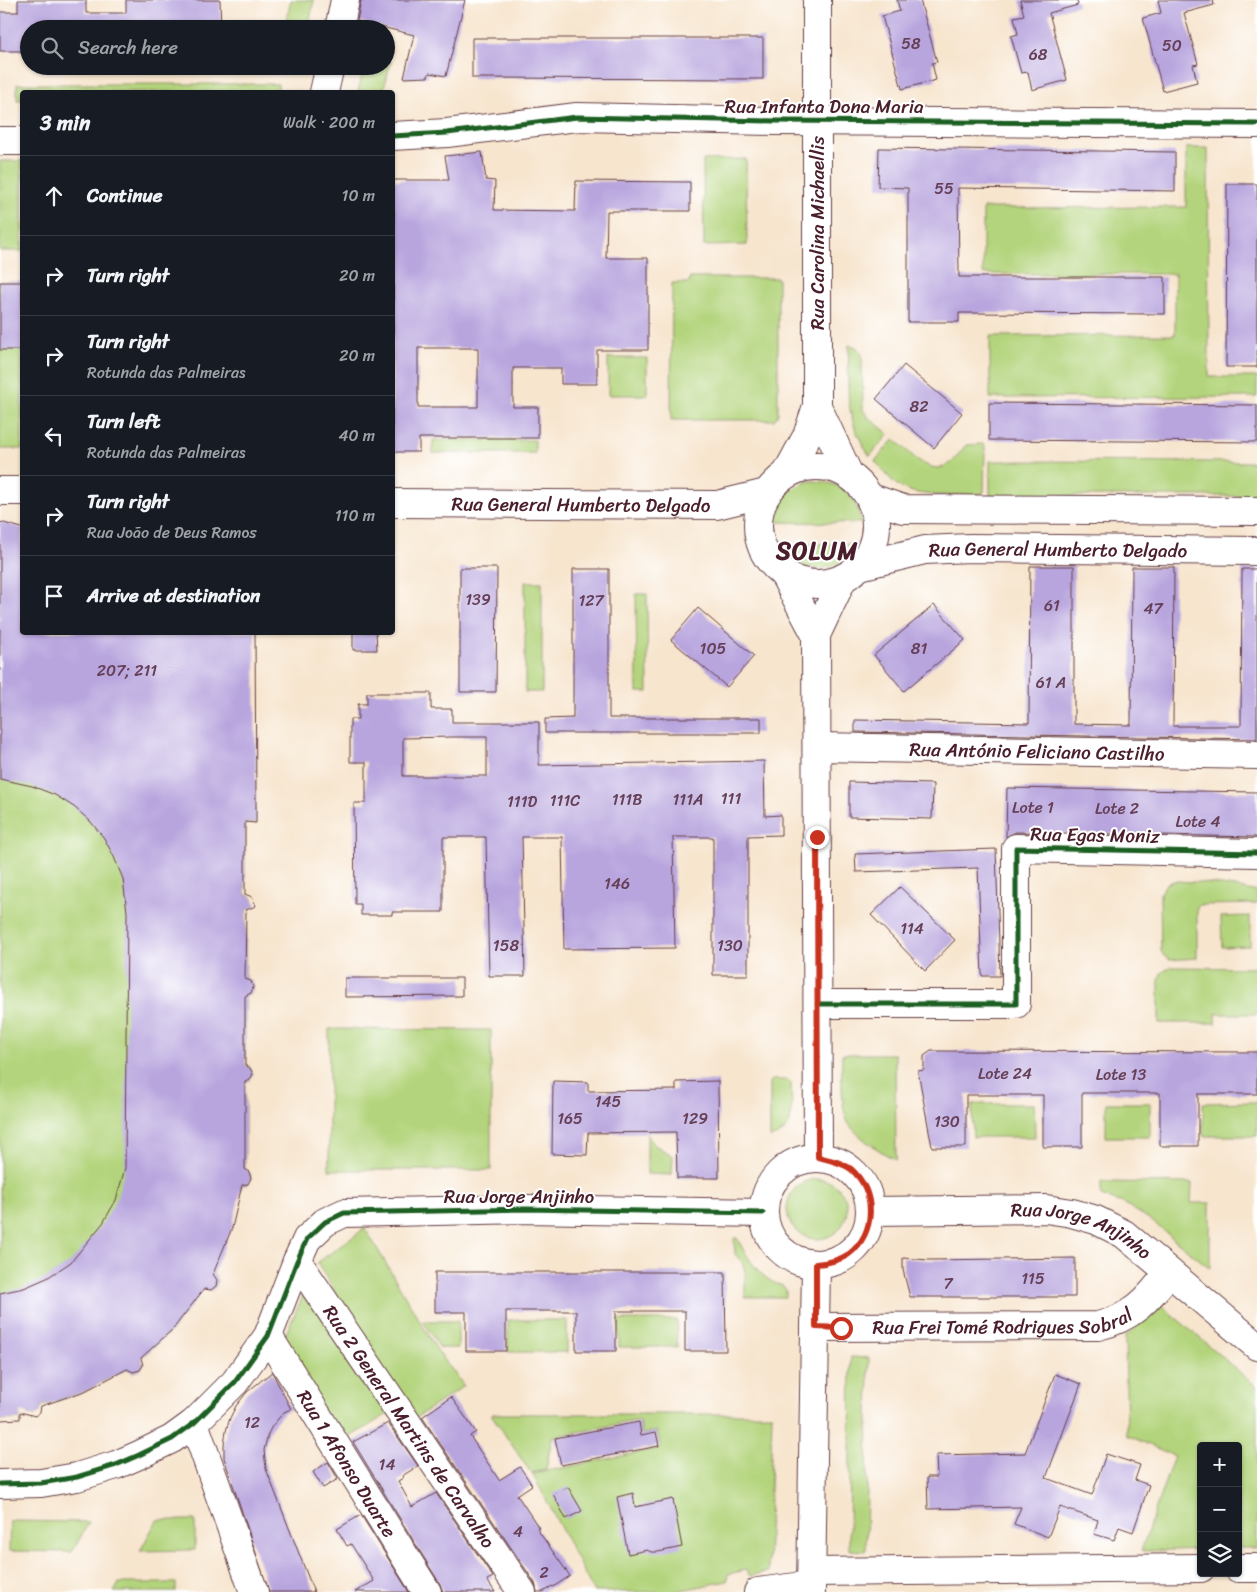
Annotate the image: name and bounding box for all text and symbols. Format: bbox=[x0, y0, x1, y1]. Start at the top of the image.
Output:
search box bbox=[20, 20, 395, 75]
house number: 58 bbox=[901, 29, 921, 58]
text: Search here bbox=[78, 31, 178, 64]
house number: 50 bbox=[1162, 31, 1182, 60]
icon: search bbox=[38, 34, 66, 62]
house number: 68 bbox=[1029, 40, 1048, 69]
street label: Rua Infanta Dona Maria bbox=[725, 90, 924, 123]
text: 3 min bbox=[40, 104, 90, 142]
text: Walk · 200 m bbox=[283, 108, 375, 137]
street label: Rua Carolina Michaellis bbox=[801, 136, 834, 330]
house number: 55 bbox=[934, 174, 954, 203]
text: Continue bbox=[87, 179, 163, 212]
text: 10 m bbox=[342, 181, 375, 210]
icon: ahead bbox=[40, 182, 68, 210]
text: Turn right bbox=[87, 259, 169, 292]
text: 20 m bbox=[339, 261, 375, 290]
icon: right bbox=[40, 262, 68, 290]
text: Turn right bbox=[87, 325, 169, 358]
text: 20 m bbox=[339, 341, 375, 370]
icon: right bbox=[40, 342, 68, 370]
text: Rotunda das Palmeiras bbox=[87, 358, 246, 387]
house number: 82 bbox=[910, 392, 928, 421]
text: Turn left bbox=[87, 405, 160, 438]
text: 40 m bbox=[338, 421, 375, 450]
icon: left bbox=[40, 422, 68, 450]
text: Rotunda das Palmeiras bbox=[87, 438, 246, 467]
text: Turn right bbox=[87, 485, 169, 518]
street label: Rua General Humberto Delgado bbox=[452, 487, 711, 521]
text: 110 m bbox=[335, 501, 375, 530]
icon: right bbox=[40, 502, 68, 530]
text: Rua João de Deus Ramos bbox=[87, 518, 257, 547]
district label: SOLUM bbox=[775, 530, 858, 572]
street label: Rua General Humberto Delgado bbox=[928, 531, 1188, 567]
text: Arrive at destination bbox=[87, 579, 260, 612]
icon: arrive bbox=[40, 582, 68, 610]
house number: 139 bbox=[465, 585, 491, 614]
house number: 127 bbox=[578, 586, 604, 615]
house number: 61 bbox=[1044, 591, 1060, 620]
house number: 47 bbox=[1143, 594, 1163, 623]
house number: 105 bbox=[700, 634, 727, 663]
house number: 81 bbox=[911, 634, 927, 663]
house number: 207; 211 bbox=[97, 656, 157, 685]
house number: 61 A bbox=[1036, 668, 1066, 697]
street label: Rua António Feliciano Castilho bbox=[909, 732, 1165, 770]
house number: 111 bbox=[721, 784, 741, 813]
house number: 111B bbox=[612, 785, 642, 814]
house number: 111A bbox=[672, 785, 704, 814]
house number: 111C bbox=[550, 786, 580, 815]
house number: 111D bbox=[507, 787, 538, 816]
house number: Lote 1 bbox=[1012, 793, 1054, 822]
house number: Lote 2 bbox=[1095, 794, 1139, 823]
house number: Lote 4 bbox=[1176, 807, 1220, 836]
street label: Rua Egas Moniz bbox=[1030, 817, 1161, 853]
route end bbox=[806, 826, 829, 849]
house number: 146 bbox=[604, 869, 630, 898]
house number: 114 bbox=[900, 914, 924, 943]
house number: 158 bbox=[493, 931, 519, 960]
house number: 130 bbox=[717, 931, 743, 960]
house number: Lote 24 bbox=[978, 1059, 1032, 1088]
house number: Lote 13 bbox=[1096, 1060, 1146, 1089]
house number: 145 bbox=[595, 1087, 622, 1116]
house number: 165 bbox=[557, 1104, 583, 1133]
house number: 129 bbox=[682, 1104, 708, 1133]
house number: 130 bbox=[934, 1107, 960, 1136]
street label: Rua Jorge Anjinho bbox=[444, 1180, 594, 1213]
street label: Rua Jorge Anjinho bbox=[1011, 1192, 1160, 1268]
house number: 115 bbox=[1021, 1264, 1045, 1293]
house number: 7 bbox=[943, 1269, 953, 1298]
street label: Rua 2 General Martins de Carvalho bbox=[315, 1298, 504, 1555]
street label: Rua Frei Tomé Rodrigues Sobral bbox=[872, 1298, 1140, 1343]
route start bbox=[830, 1317, 853, 1340]
street label: Rua 1 Afonso Duarte bbox=[288, 1383, 406, 1544]
house number: 12 bbox=[244, 1408, 260, 1437]
map controls bbox=[1197, 1442, 1242, 1577]
button: + bbox=[1197, 1442, 1242, 1487]
house number: 14 bbox=[379, 1450, 395, 1479]
button: − bbox=[1197, 1487, 1242, 1532]
house number: 4 bbox=[513, 1517, 523, 1546]
button: layers bbox=[1197, 1532, 1242, 1577]
house number: 2 bbox=[539, 1558, 549, 1587]

